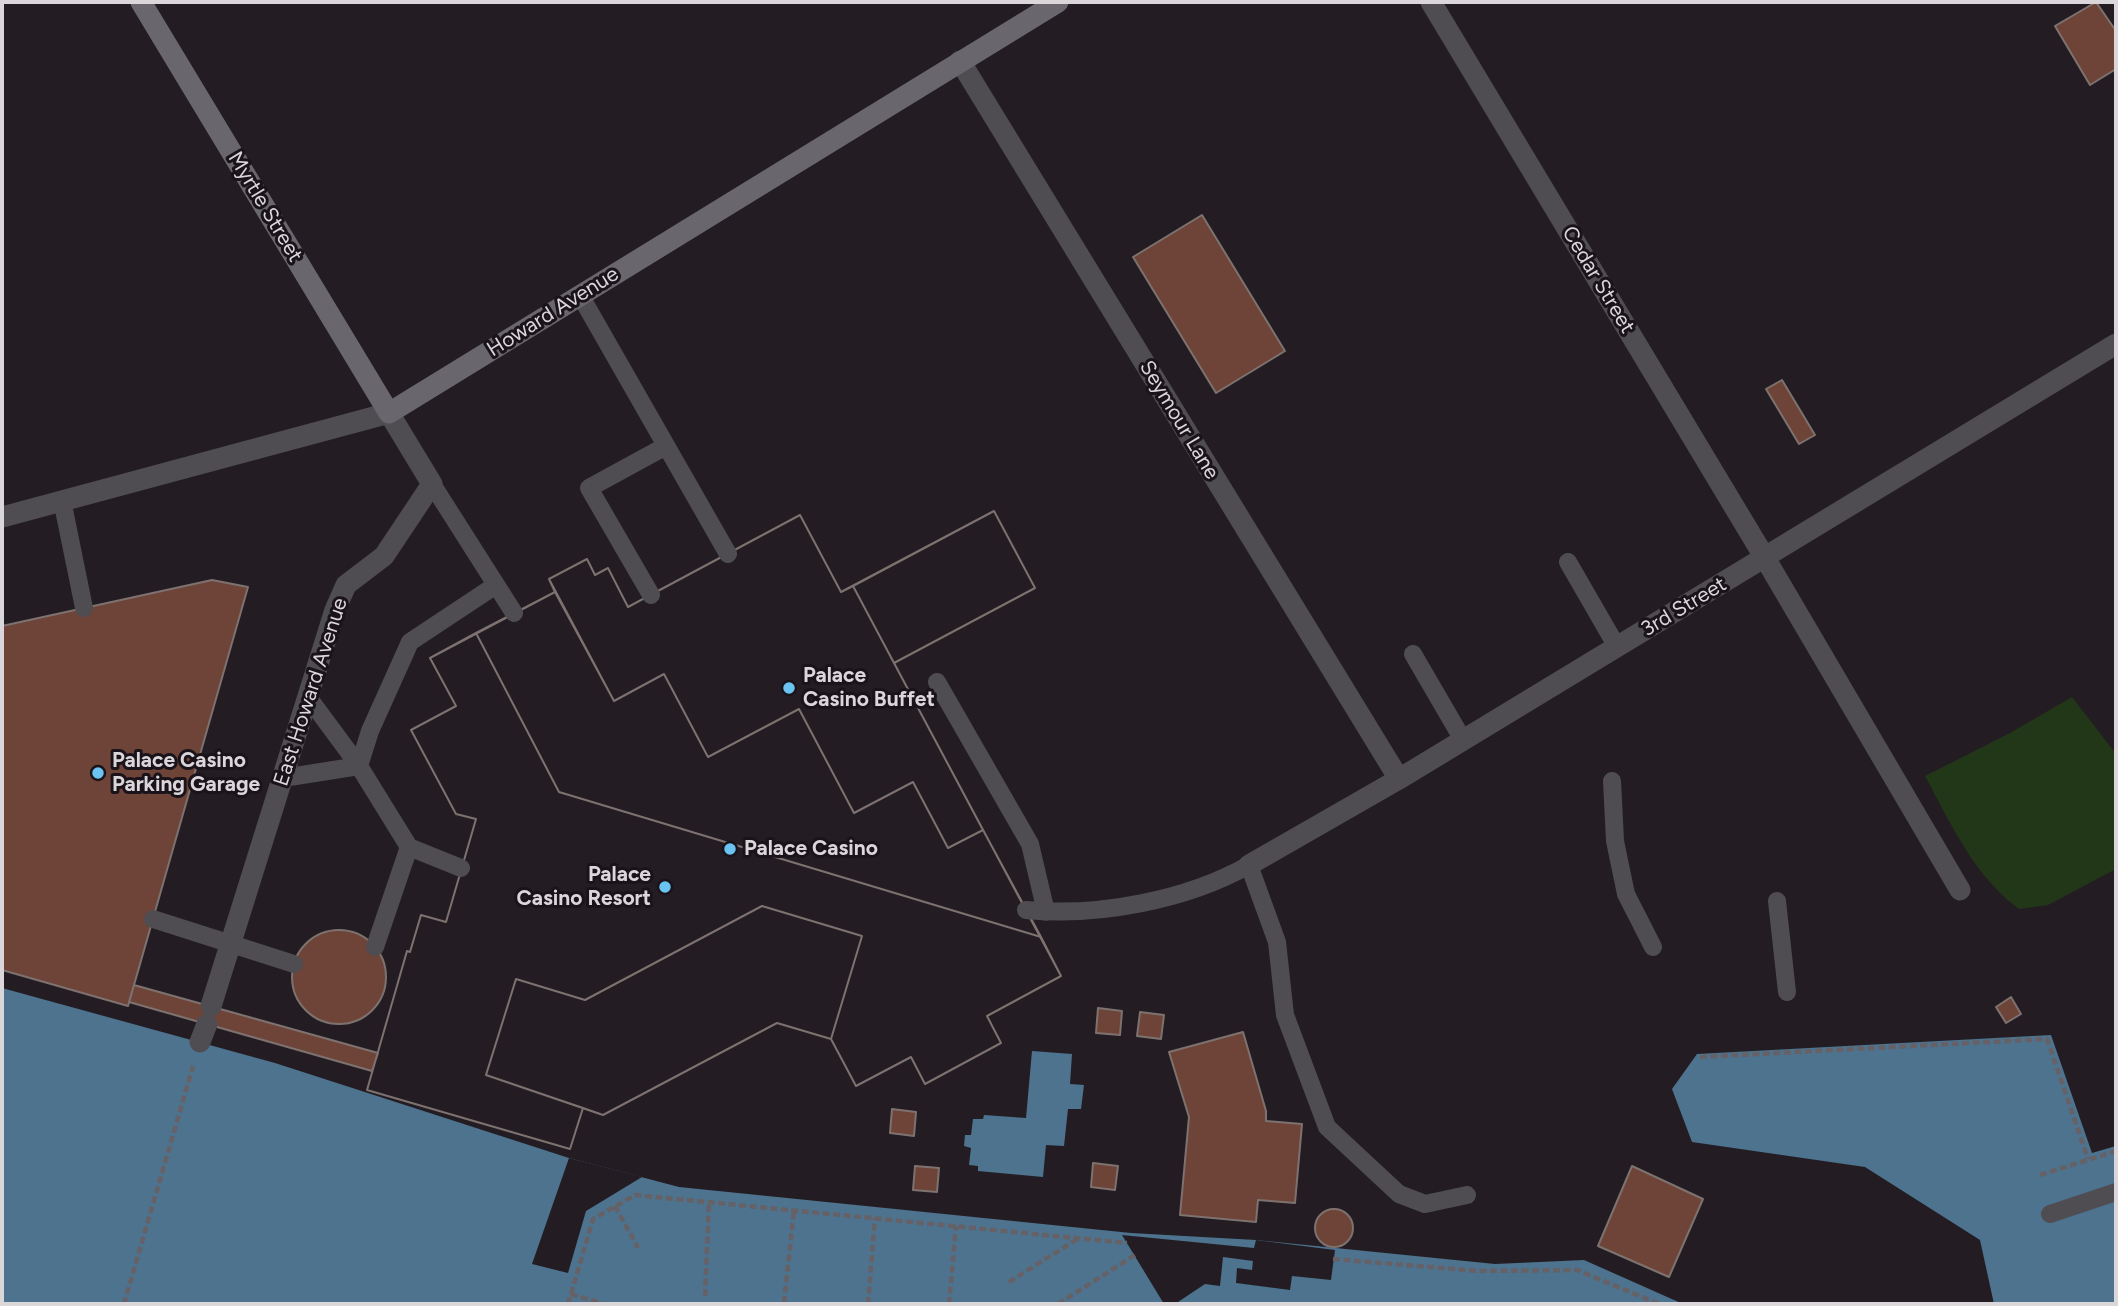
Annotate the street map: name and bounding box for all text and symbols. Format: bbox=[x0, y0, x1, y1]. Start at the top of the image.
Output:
street label: Myrtle Street bbox=[222, 147, 308, 267]
street label: Cedar Street bbox=[1556, 222, 1640, 338]
street label: Howard Avenue bbox=[483, 262, 623, 362]
street label: Seymour Lane bbox=[1134, 356, 1224, 484]
street label: 3rd Street bbox=[1637, 572, 1731, 642]
street label: East Howard Avenue bbox=[269, 595, 353, 789]
place label: Palace Casino Buffet bbox=[803, 663, 935, 713]
marker: Palace Casino Buffet bbox=[781, 680, 797, 696]
place label: Palace Casino Parking Garage bbox=[112, 748, 260, 798]
marker: Palace Casino Parking Garage bbox=[90, 765, 106, 781]
place label: Palace Casino bbox=[744, 836, 878, 862]
marker: Palace Casino bbox=[722, 841, 738, 857]
place label: Palace Casino Resort bbox=[517, 862, 651, 912]
marker: Palace Casino Resort bbox=[657, 879, 673, 895]

